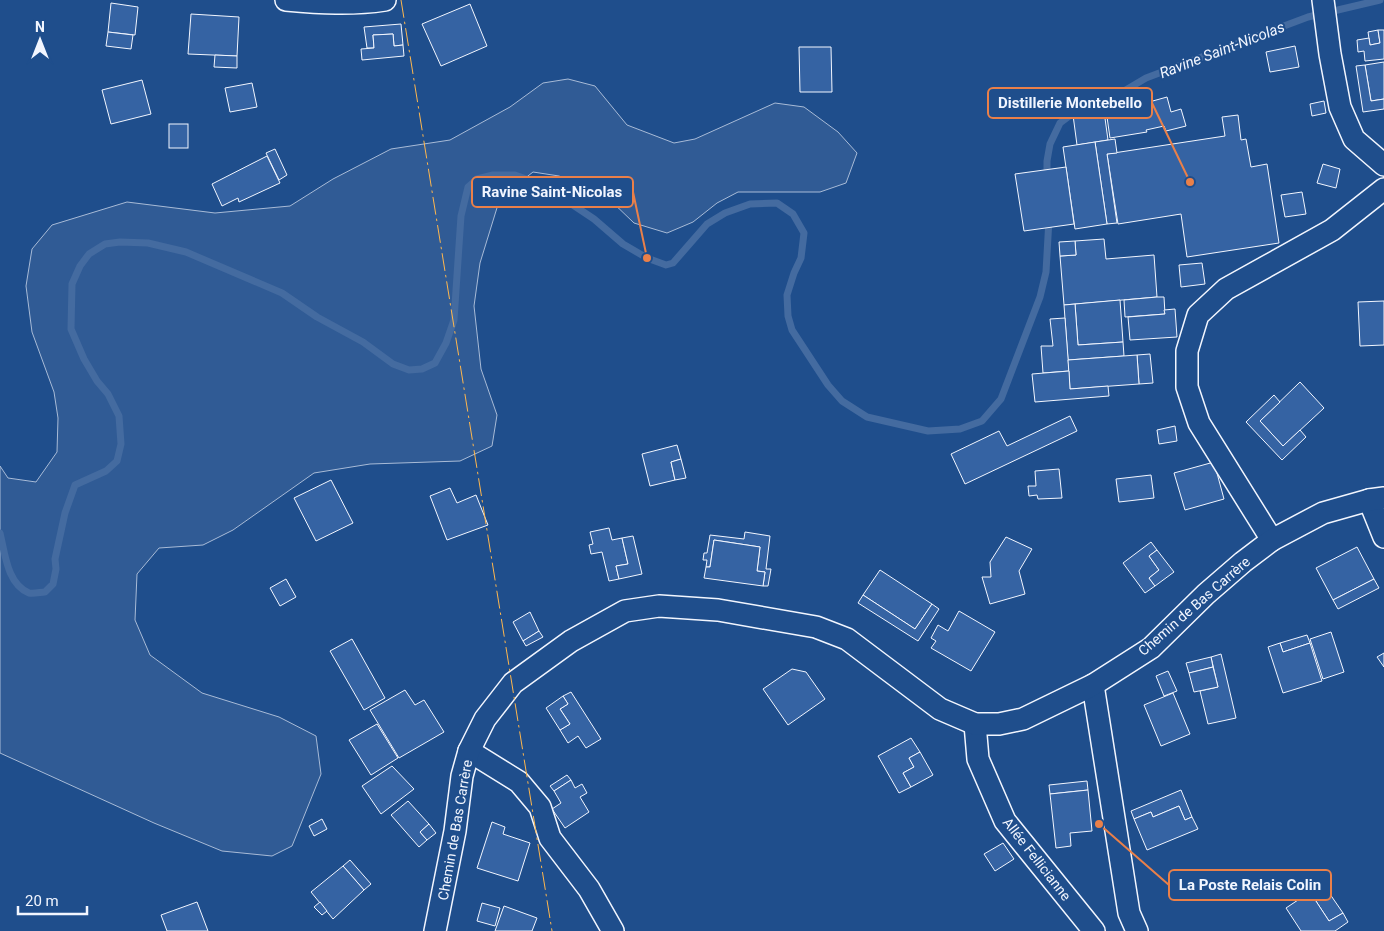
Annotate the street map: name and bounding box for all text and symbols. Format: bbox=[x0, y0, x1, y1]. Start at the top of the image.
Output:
north arrow bbox=[15, 15, 65, 65]
water label: Ravine Saint-Nicolas bbox=[1157, 18, 1287, 82]
text: N bbox=[35, 19, 45, 35]
callout: Distillerie Montebello bbox=[988, 88, 1152, 118]
text: Distillerie Montebello bbox=[998, 94, 1142, 112]
callout: Ravine Saint-Nicolas bbox=[472, 177, 633, 207]
text: Ravine Saint-Nicolas bbox=[482, 183, 623, 201]
street label: Chemin de Bas Carrère bbox=[1135, 553, 1253, 659]
street label: Chemin de Bas Carrère bbox=[435, 758, 475, 902]
street label: Allée Fellicianne bbox=[1000, 814, 1074, 904]
callout: La Poste Relais Colin bbox=[1169, 870, 1331, 900]
text: La Poste Relais Colin bbox=[1179, 876, 1321, 894]
scale bar bbox=[18, 884, 86, 916]
text: 20 m bbox=[25, 892, 59, 910]

